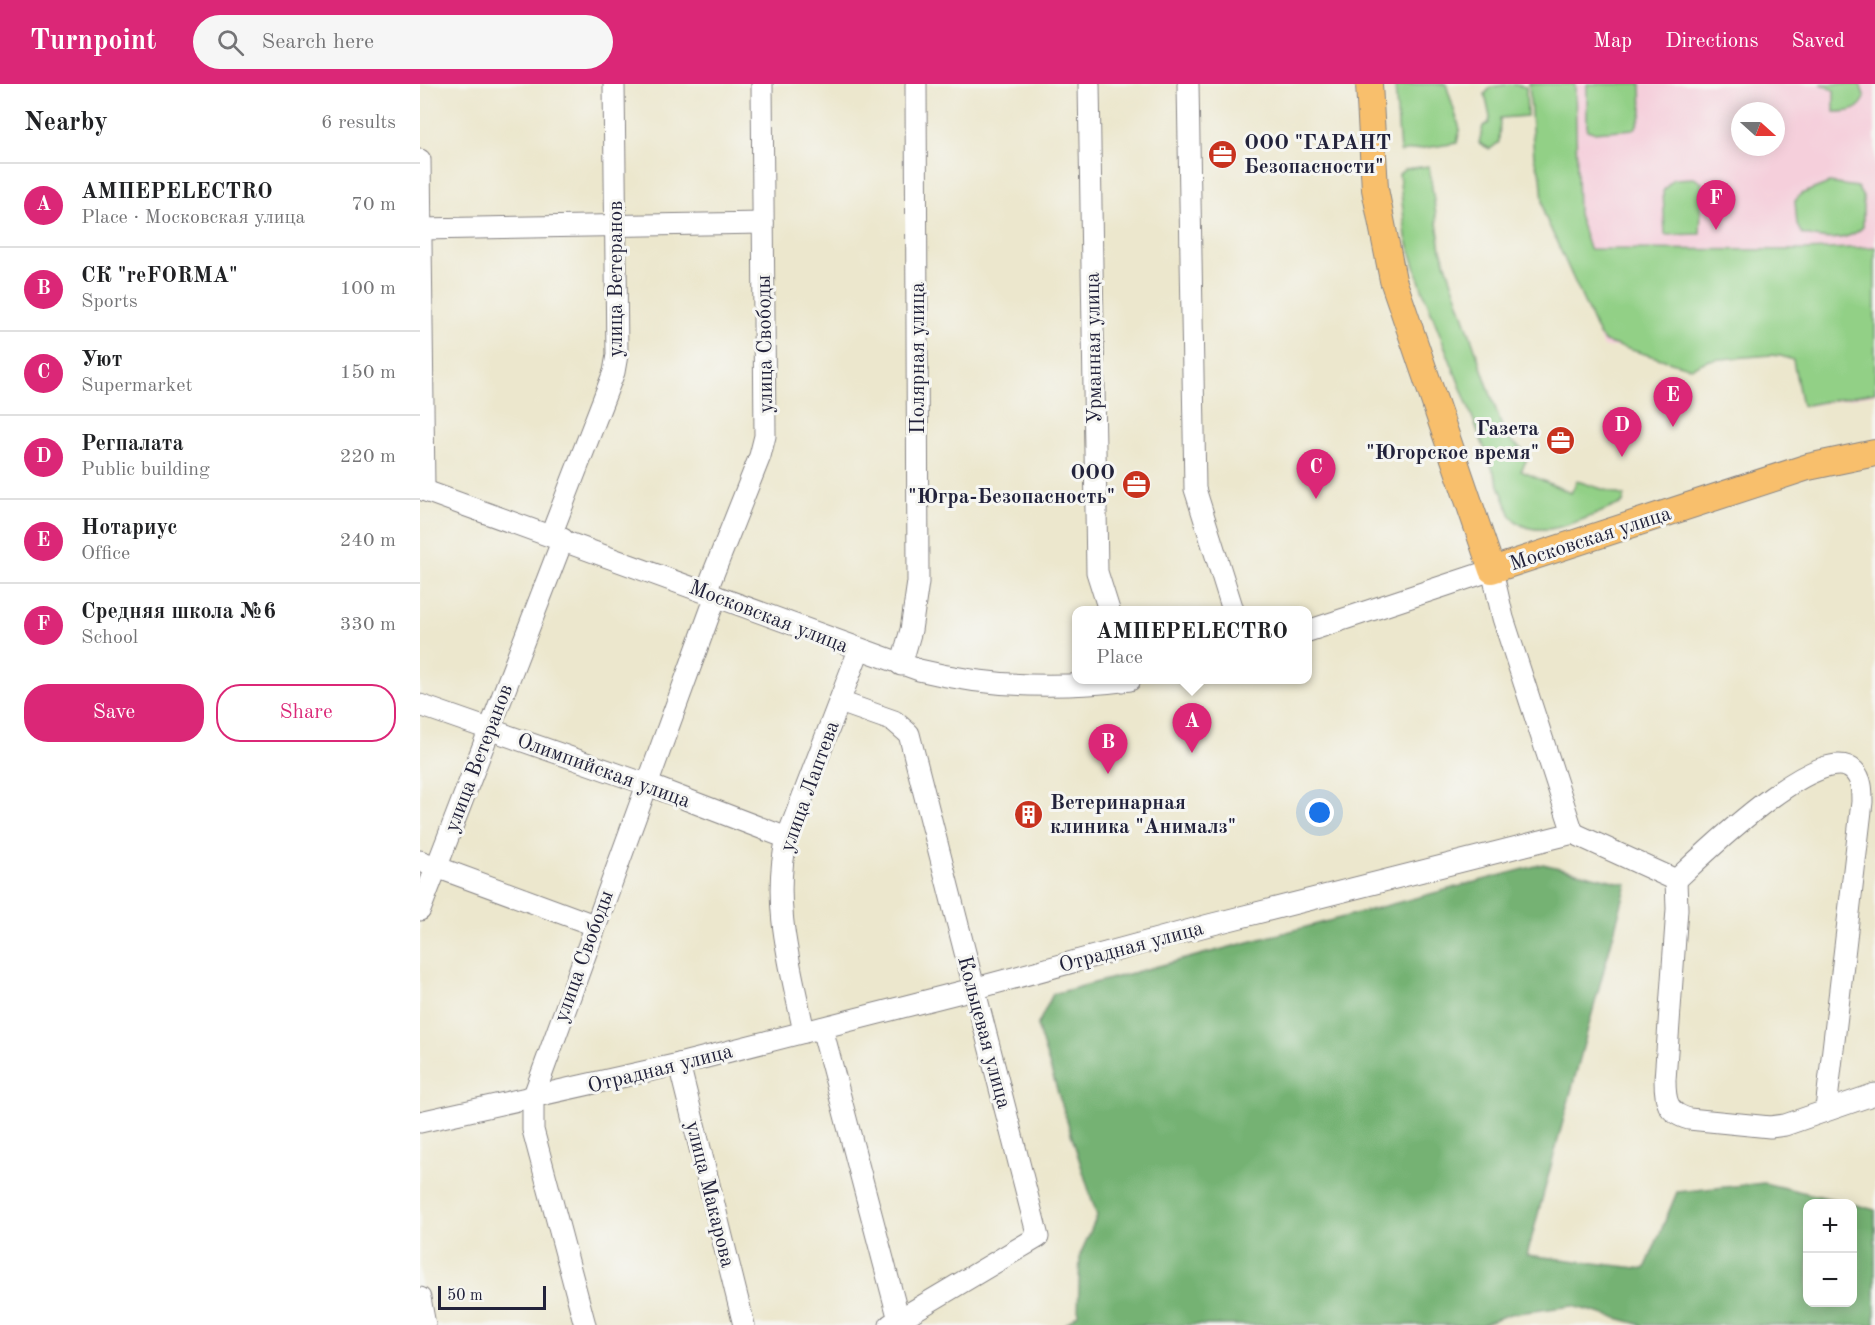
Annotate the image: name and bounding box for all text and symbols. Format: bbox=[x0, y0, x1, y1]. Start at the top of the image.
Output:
search box bbox=[193, 15, 613, 69]
icon: search bbox=[214, 26, 247, 59]
text: Turnpoint bbox=[30, 28, 157, 56]
text: Search here bbox=[262, 31, 374, 53]
text: Map bbox=[1593, 31, 1632, 52]
text: Directions bbox=[1665, 31, 1759, 52]
text: Saved bbox=[1792, 31, 1845, 52]
north arrow bbox=[1731, 102, 1785, 156]
text: Nearby bbox=[24, 110, 108, 136]
text: 6 results bbox=[321, 113, 396, 133]
place label: ООО "ГАРАНТ Безопасности" bbox=[1244, 133, 1391, 178]
office icon: ООО "ГАРАНТ Безопасности" bbox=[1207, 138, 1239, 170]
pin: F bbox=[1696, 180, 1736, 230]
text: АМПЕРELECTRO bbox=[81, 181, 273, 203]
text: A bbox=[36, 195, 51, 215]
text: 70 m bbox=[351, 195, 396, 215]
street label: улица Ветеранов bbox=[606, 201, 627, 357]
text: Place · Московская улица bbox=[81, 208, 305, 228]
text: СК "reFORMA" bbox=[81, 265, 238, 287]
street label: Урманная улица bbox=[1083, 272, 1106, 424]
street label: улица Свободы bbox=[754, 274, 777, 413]
text: B bbox=[36, 279, 51, 299]
text: 100 m bbox=[340, 279, 396, 299]
street label: Полярная улица bbox=[908, 282, 929, 434]
text: Sports bbox=[81, 292, 138, 312]
text: Уют bbox=[81, 349, 122, 371]
text: C bbox=[37, 363, 50, 383]
text: 150 m bbox=[340, 363, 396, 383]
text: Supermarket bbox=[81, 376, 192, 396]
pin: E bbox=[1654, 378, 1692, 427]
pin: D bbox=[1602, 408, 1642, 457]
place label: Газета "Югорское время" bbox=[1366, 419, 1539, 464]
office icon: Газета "Югорское время" bbox=[1544, 424, 1576, 456]
text: Регпалата bbox=[81, 433, 184, 455]
text: D bbox=[36, 447, 51, 467]
text: 220 m bbox=[340, 447, 396, 467]
pin: C bbox=[1296, 450, 1336, 499]
text: Public building bbox=[81, 460, 210, 480]
place label: ООО "Югра-Безопасность" bbox=[908, 463, 1115, 508]
office icon: ООО "Югра-Безопасность" bbox=[1120, 468, 1152, 500]
street label: Московская улица bbox=[1507, 503, 1674, 575]
text: Нотариус bbox=[81, 517, 178, 539]
text: E bbox=[37, 531, 50, 551]
text: 240 m bbox=[340, 531, 396, 551]
text: Office bbox=[81, 544, 130, 564]
street label: Московская улица bbox=[686, 577, 851, 657]
text: Средняя школа №6 bbox=[81, 601, 276, 623]
popup bbox=[1072, 606, 1312, 684]
text: F bbox=[37, 615, 50, 635]
text: 330 m bbox=[340, 615, 396, 635]
text: АМПЕРELECTRO bbox=[1096, 621, 1288, 643]
text: School bbox=[81, 628, 138, 648]
text: Place bbox=[1096, 648, 1143, 668]
street label: улица Ветеранов bbox=[442, 682, 517, 835]
button: Save bbox=[24, 684, 204, 742]
button: Share bbox=[216, 684, 396, 742]
pin: A bbox=[1172, 704, 1212, 753]
street label: улица Лаптева bbox=[777, 718, 844, 855]
pin: B bbox=[1088, 724, 1128, 774]
street label: Олимпийская улица bbox=[514, 730, 693, 813]
place label: Ветеринарная клиника "Анималз" bbox=[1050, 793, 1236, 838]
building icon: Ветеринарная клиника "Анималз" bbox=[1013, 798, 1045, 830]
your location bbox=[1305, 798, 1334, 827]
street label: улица Свободы bbox=[551, 888, 618, 1025]
street label: Отрадная улица bbox=[1057, 918, 1206, 977]
street label: Кольцевая улица bbox=[953, 954, 1014, 1111]
street label: Отрадная улица bbox=[586, 1041, 735, 1098]
street label: улица Макарова bbox=[681, 1119, 738, 1270]
map controls bbox=[1803, 1199, 1857, 1307]
button: + bbox=[1803, 1199, 1857, 1253]
button: − bbox=[1803, 1253, 1857, 1307]
scale bar bbox=[438, 1283, 546, 1310]
text: 50 m bbox=[447, 1288, 483, 1304]

